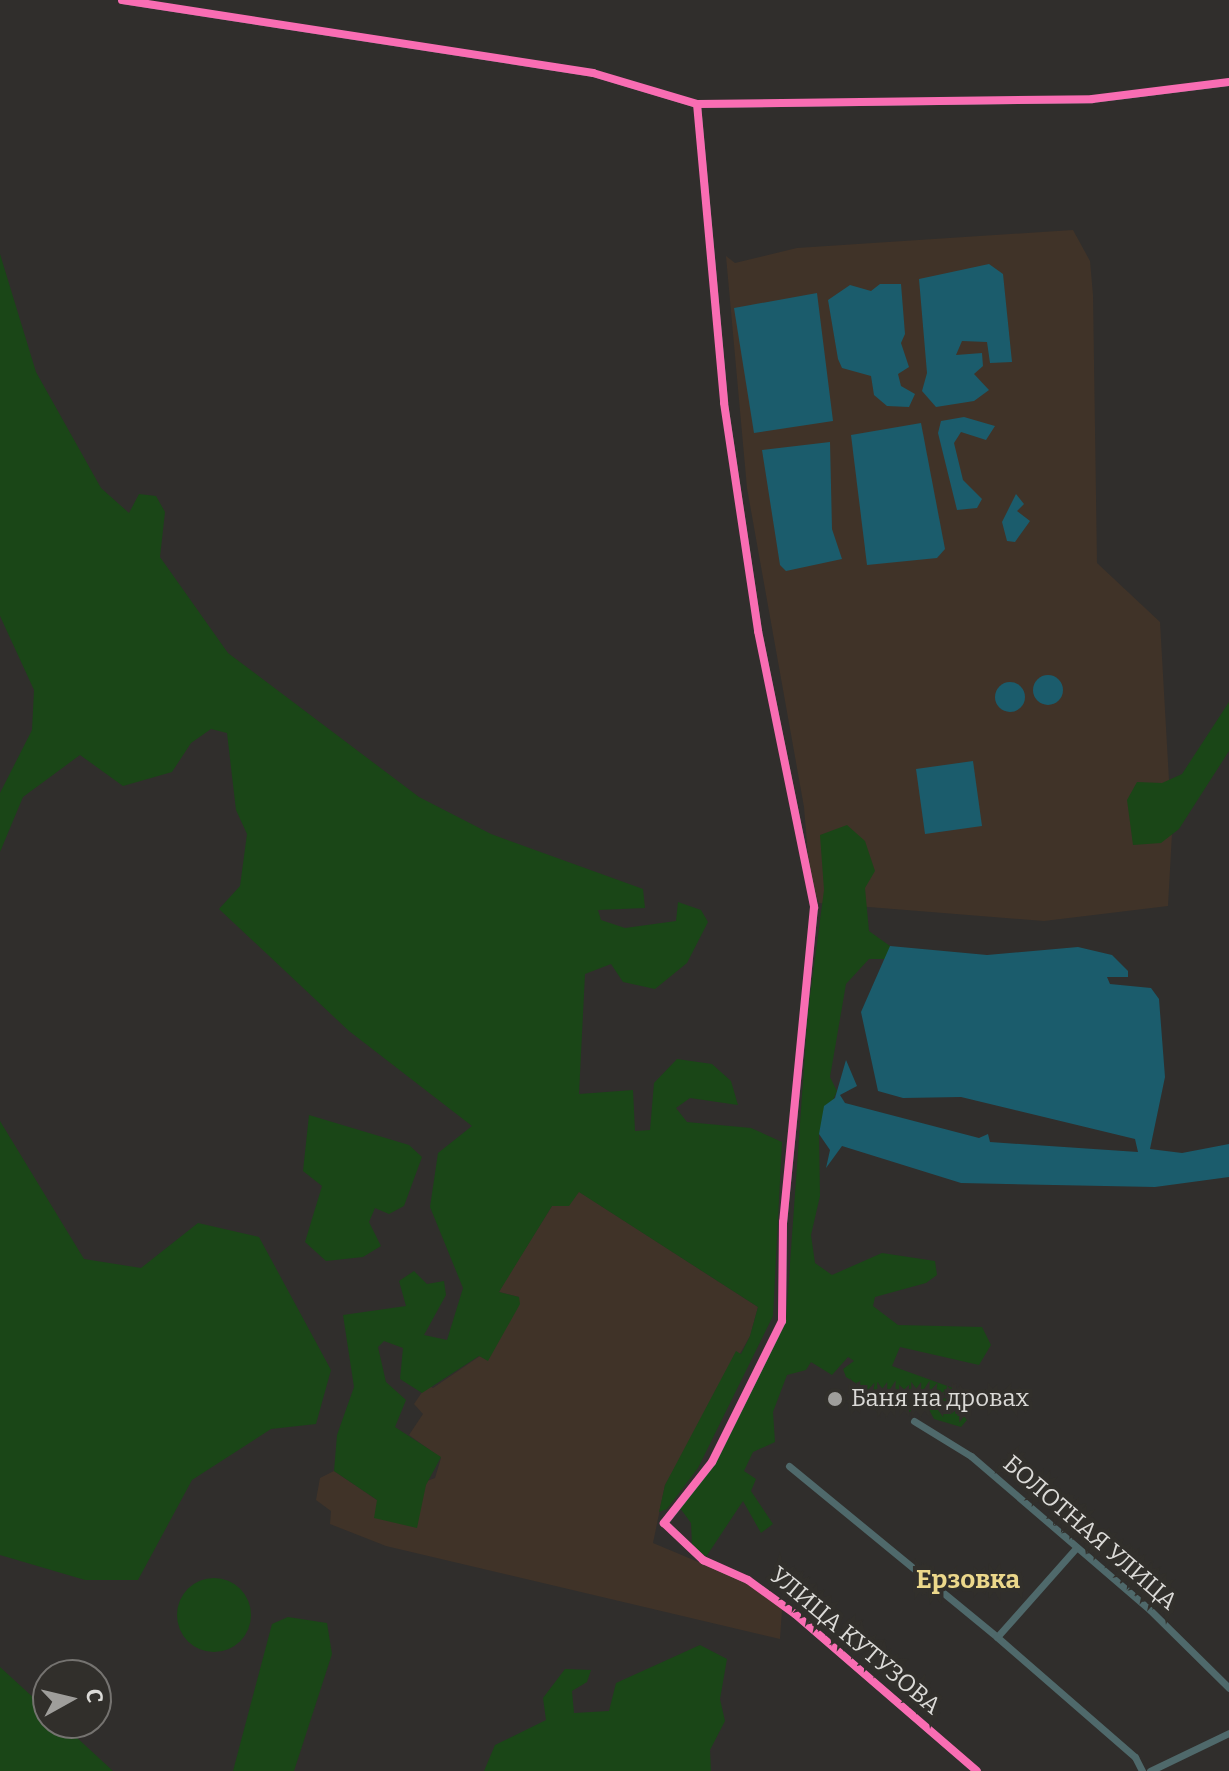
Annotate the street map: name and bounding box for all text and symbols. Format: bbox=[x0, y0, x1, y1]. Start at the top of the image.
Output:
place label: Баня на дровах bbox=[851, 1385, 1029, 1413]
marker: Баня на дровах bbox=[826, 1390, 844, 1408]
street label: БОЛОТНАЯ УЛИЦА bbox=[997, 1450, 1183, 1616]
street label: УЛИЦА КУТУЗОВА bbox=[764, 1561, 946, 1721]
district label: Ерзовка bbox=[916, 1564, 1020, 1596]
north arrow bbox=[32, 1659, 112, 1739]
text: С bbox=[80, 1687, 109, 1705]

